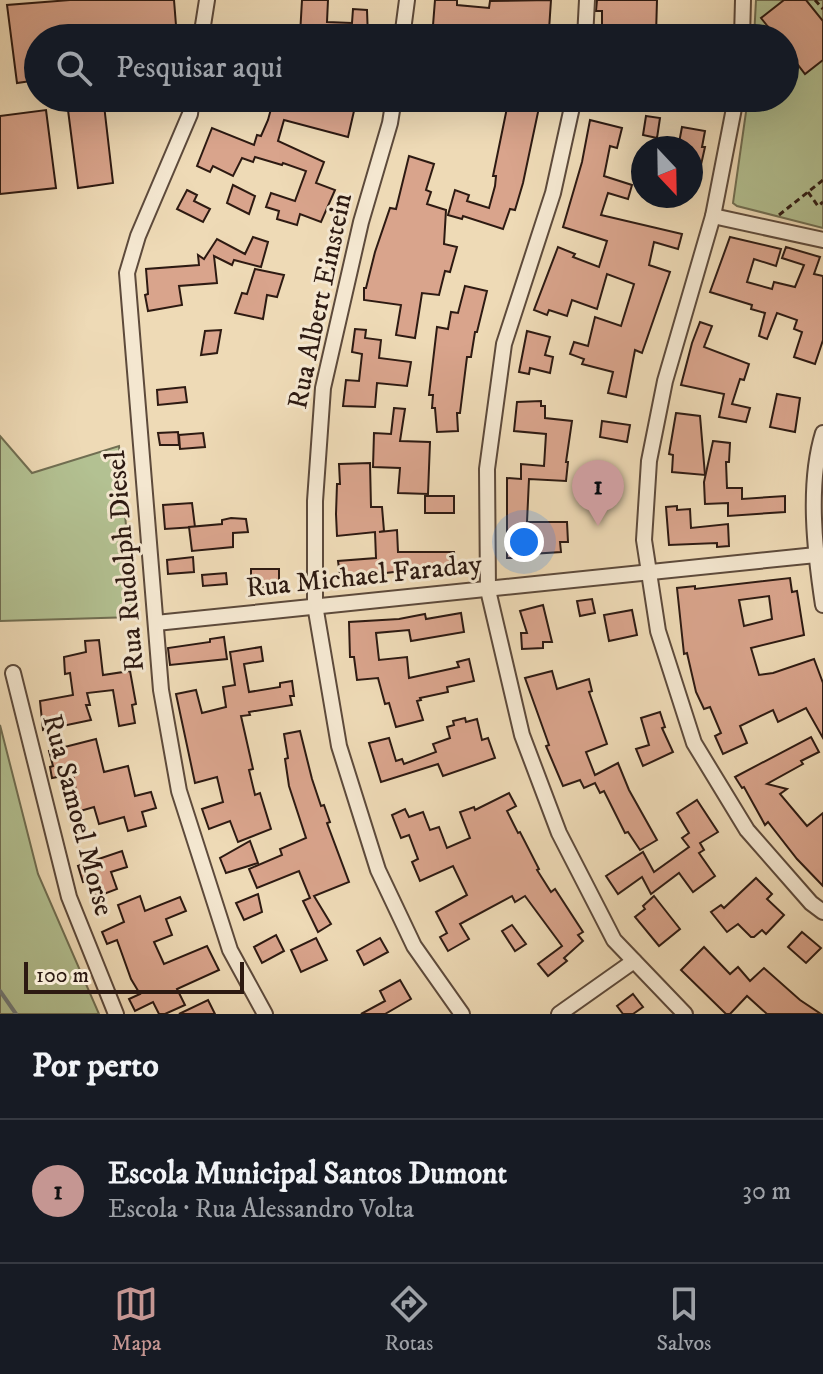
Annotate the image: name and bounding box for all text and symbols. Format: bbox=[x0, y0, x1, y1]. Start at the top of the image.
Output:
search box bbox=[24, 24, 799, 112]
icon: search bbox=[52, 46, 96, 90]
text: Pesquisar aqui bbox=[116, 50, 283, 87]
north arrow bbox=[631, 136, 703, 208]
street label: Rua Albert Einstein bbox=[280, 190, 360, 412]
street label: Rua Rudolph Diesel bbox=[98, 448, 152, 673]
pin: 1 bbox=[572, 460, 624, 526]
your location bbox=[504, 522, 544, 562]
street label: Rua Michael Faraday bbox=[244, 546, 484, 606]
street label: Rua Samoel Morse bbox=[34, 710, 122, 920]
scale bar bbox=[24, 958, 244, 994]
text: 100 m bbox=[36, 962, 89, 989]
text: Por perto bbox=[32, 1045, 159, 1087]
text: Escola Municipal Santos Dumont bbox=[108, 1156, 507, 1193]
text: 1 bbox=[53, 1175, 63, 1208]
text: 30 m bbox=[742, 1175, 791, 1208]
text: Escola · Rua Alessandro Volta bbox=[108, 1193, 414, 1226]
tab: Mapa bbox=[112, 1282, 161, 1357]
tab: Rotas bbox=[384, 1282, 433, 1357]
tab: Salvos bbox=[656, 1282, 711, 1357]

